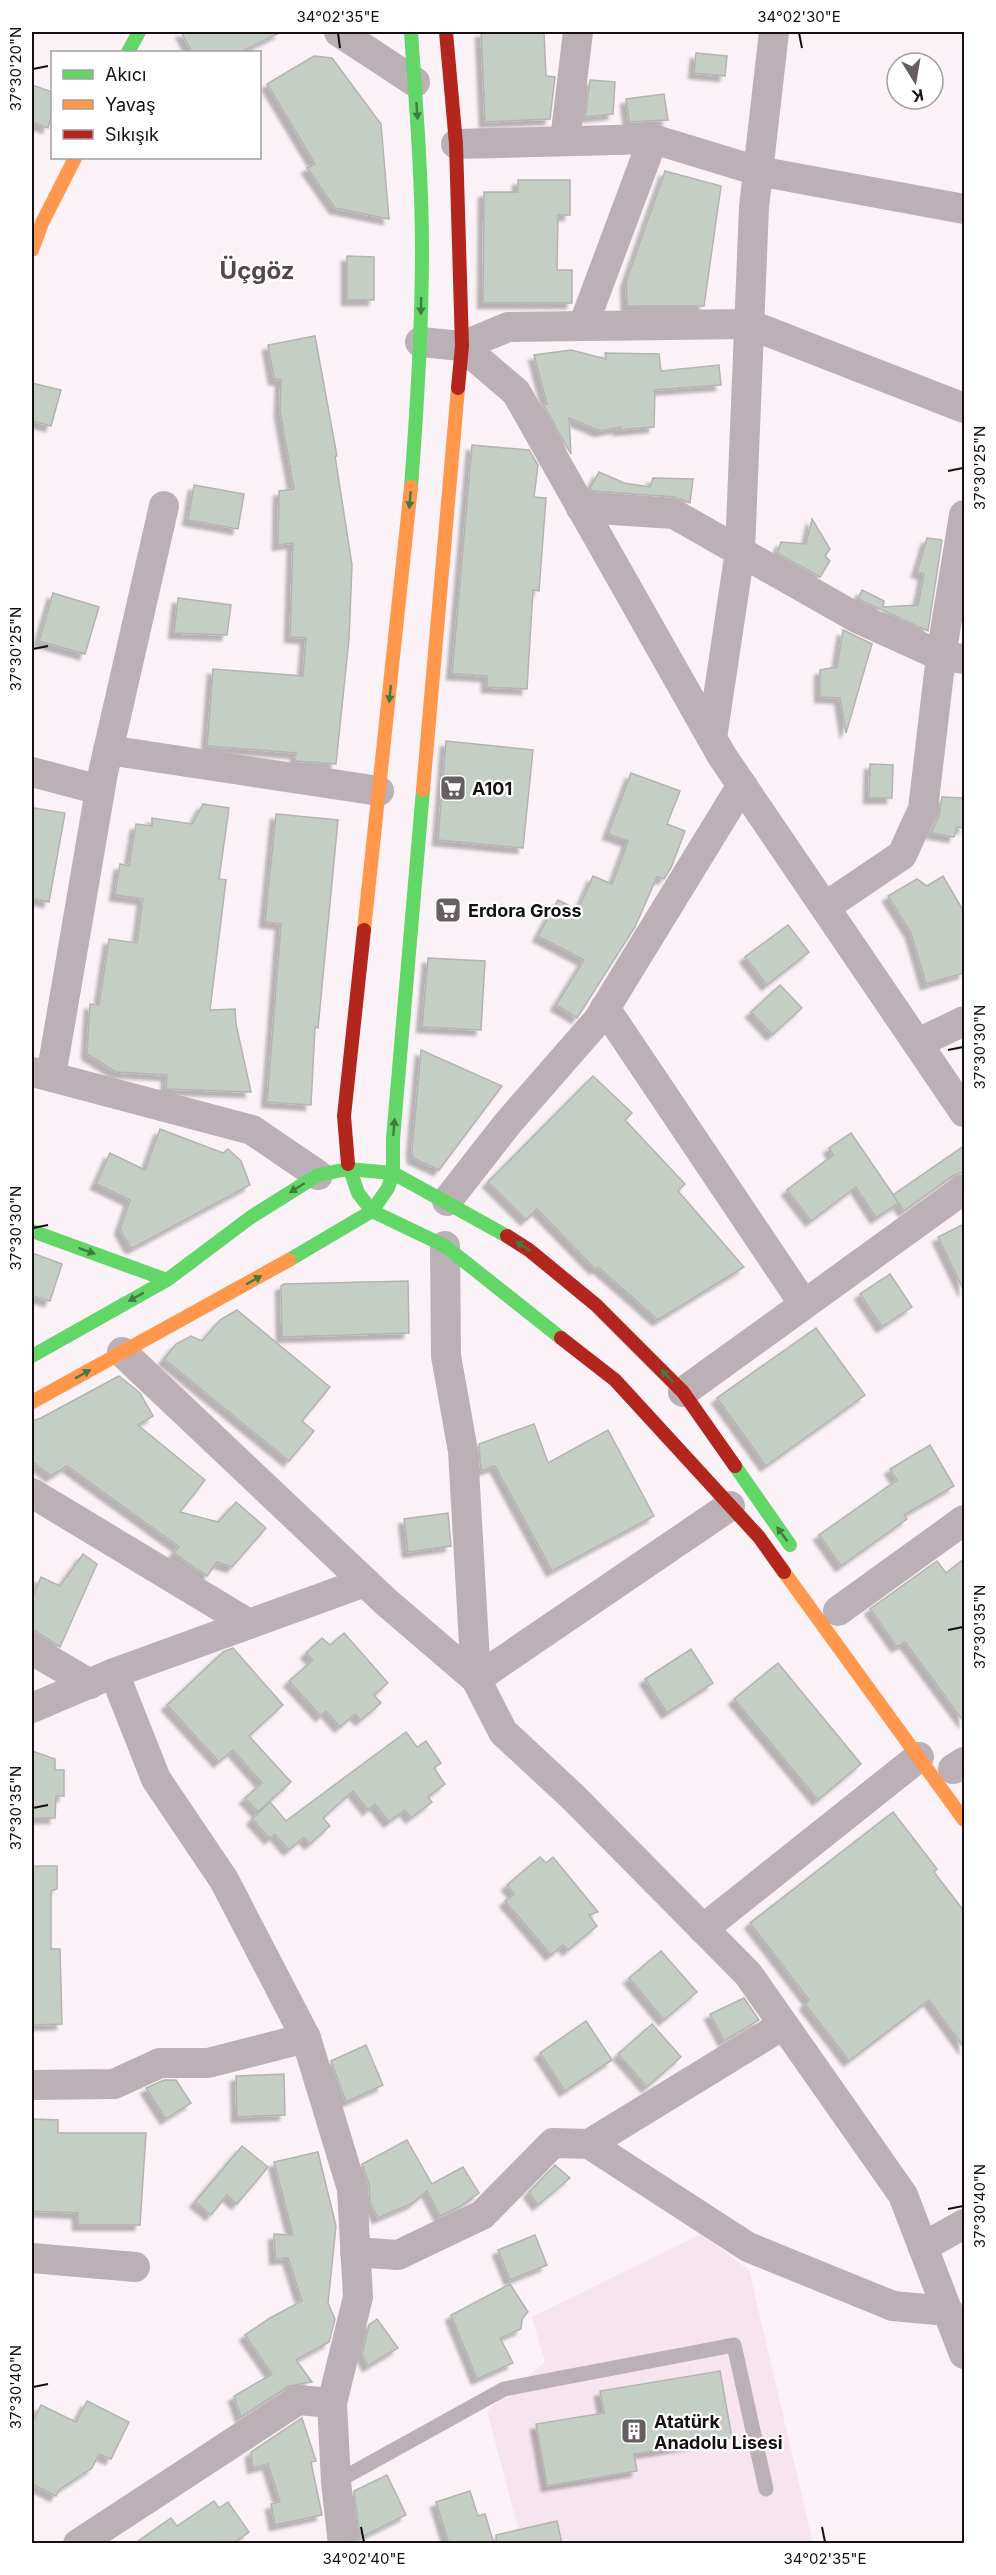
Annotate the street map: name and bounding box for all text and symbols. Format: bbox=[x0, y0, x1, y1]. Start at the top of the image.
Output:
text: 34°02'35"E bbox=[297, 7, 380, 26]
text: 34°02'30"E bbox=[757, 7, 841, 26]
text: 37°30'20"N bbox=[6, 27, 25, 111]
legend bbox=[51, 51, 261, 159]
north arrow bbox=[885, 51, 945, 111]
text: Akıcı bbox=[105, 64, 146, 85]
text: K bbox=[910, 85, 925, 107]
text: Yavaş bbox=[105, 94, 155, 115]
one-way arrow bbox=[412, 101, 422, 120]
text: Sıkışık bbox=[105, 124, 159, 145]
district label: Üçgöz bbox=[220, 255, 294, 285]
one-way arrow bbox=[416, 296, 426, 315]
text: 37°30'25"N bbox=[970, 426, 989, 510]
one-way arrow bbox=[405, 491, 415, 510]
text: 37°30'25"N bbox=[6, 607, 25, 691]
one-way arrow bbox=[385, 685, 395, 704]
supermarket icon: A101 bbox=[438, 773, 468, 803]
place label: A101 bbox=[472, 778, 512, 799]
supermarket icon: Erdora Gross bbox=[433, 895, 463, 925]
place label: Erdora Gross bbox=[468, 900, 582, 921]
text: 37°30'30"N bbox=[970, 1005, 989, 1089]
one-way arrow bbox=[389, 1117, 399, 1136]
one-way arrow bbox=[289, 1182, 305, 1193]
text: 37°30'30"N bbox=[6, 1186, 25, 1270]
one-way arrow bbox=[515, 1240, 531, 1252]
one-way arrow bbox=[78, 1246, 96, 1256]
one-way arrow bbox=[245, 1275, 262, 1285]
one-way arrow bbox=[127, 1292, 144, 1302]
one-way arrow bbox=[75, 1369, 92, 1379]
one-way arrow bbox=[661, 1370, 675, 1384]
one-way arrow bbox=[776, 1526, 788, 1542]
text: 37°30'35"N bbox=[970, 1585, 989, 1669]
text: 37°30'35"N bbox=[6, 1766, 25, 1850]
text: 37°30'40"N bbox=[970, 2164, 989, 2248]
text: 37°30'40"N bbox=[6, 2345, 25, 2429]
place label: Atatürk Anadolu Lisesi bbox=[654, 2411, 783, 2453]
building icon: Atatürk Anadolu Lisesi bbox=[619, 2416, 649, 2446]
text: 34°02'40"E bbox=[323, 2549, 405, 2568]
text: 34°02'35"E bbox=[784, 2549, 867, 2568]

